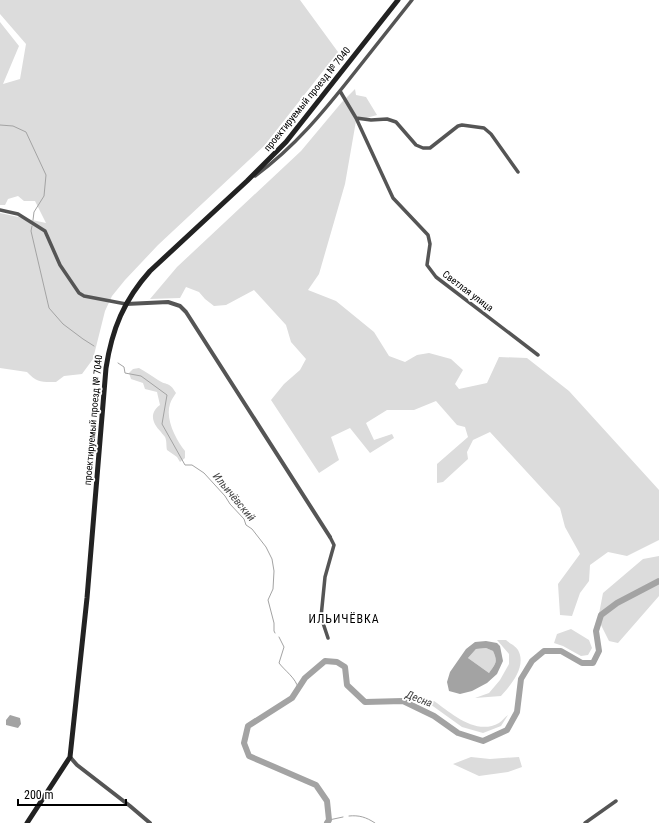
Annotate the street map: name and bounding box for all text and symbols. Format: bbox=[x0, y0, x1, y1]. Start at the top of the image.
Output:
street label: проектируемый проезд № 7040 bbox=[262, 45, 353, 153]
street label: Светлая улица bbox=[441, 268, 496, 314]
street label: проектируемый проезд № 7040 bbox=[82, 354, 104, 486]
water label: Ильичёвский bbox=[210, 470, 258, 524]
district label: ИЛЬИЧЁВКА bbox=[308, 611, 380, 626]
water label: Десна bbox=[403, 688, 434, 710]
scale bar bbox=[18, 781, 126, 807]
text: 200 m bbox=[24, 788, 54, 802]

